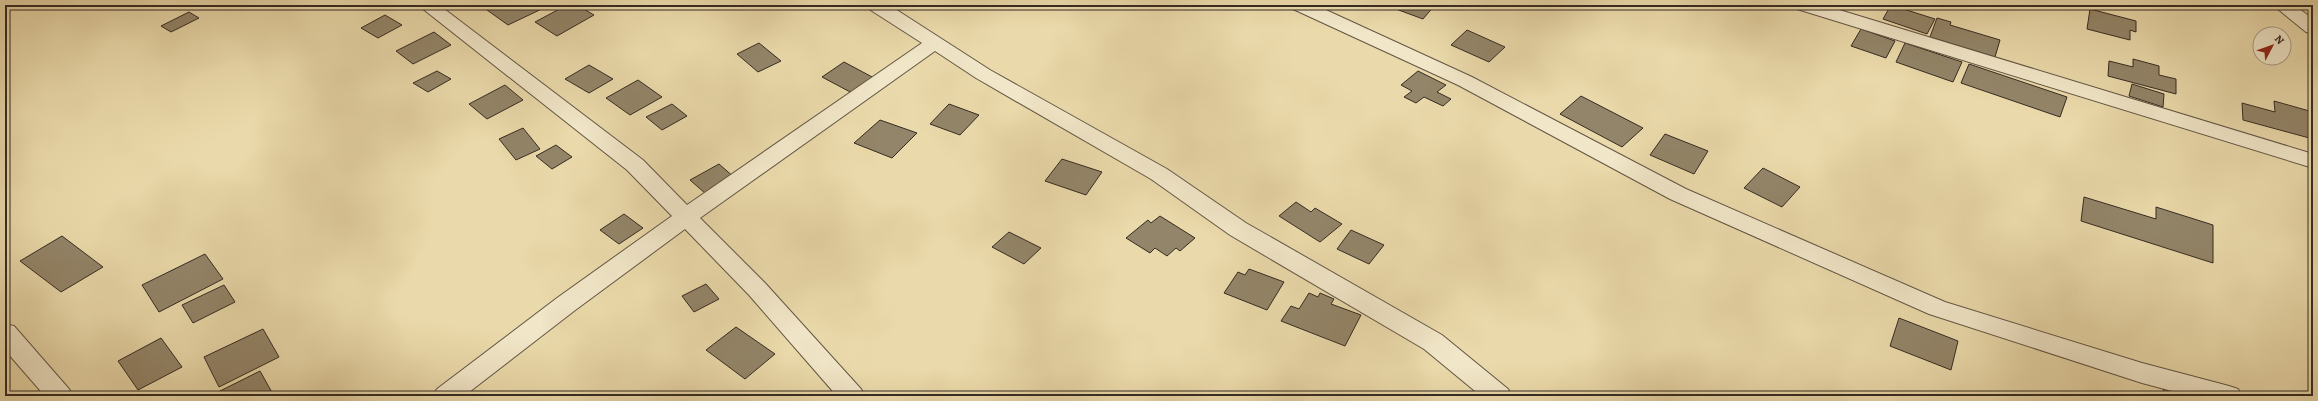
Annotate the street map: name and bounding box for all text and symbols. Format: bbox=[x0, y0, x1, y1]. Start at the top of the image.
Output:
north arrow bbox=[2252, 26, 2292, 66]
text: N bbox=[2271, 32, 2287, 48]

